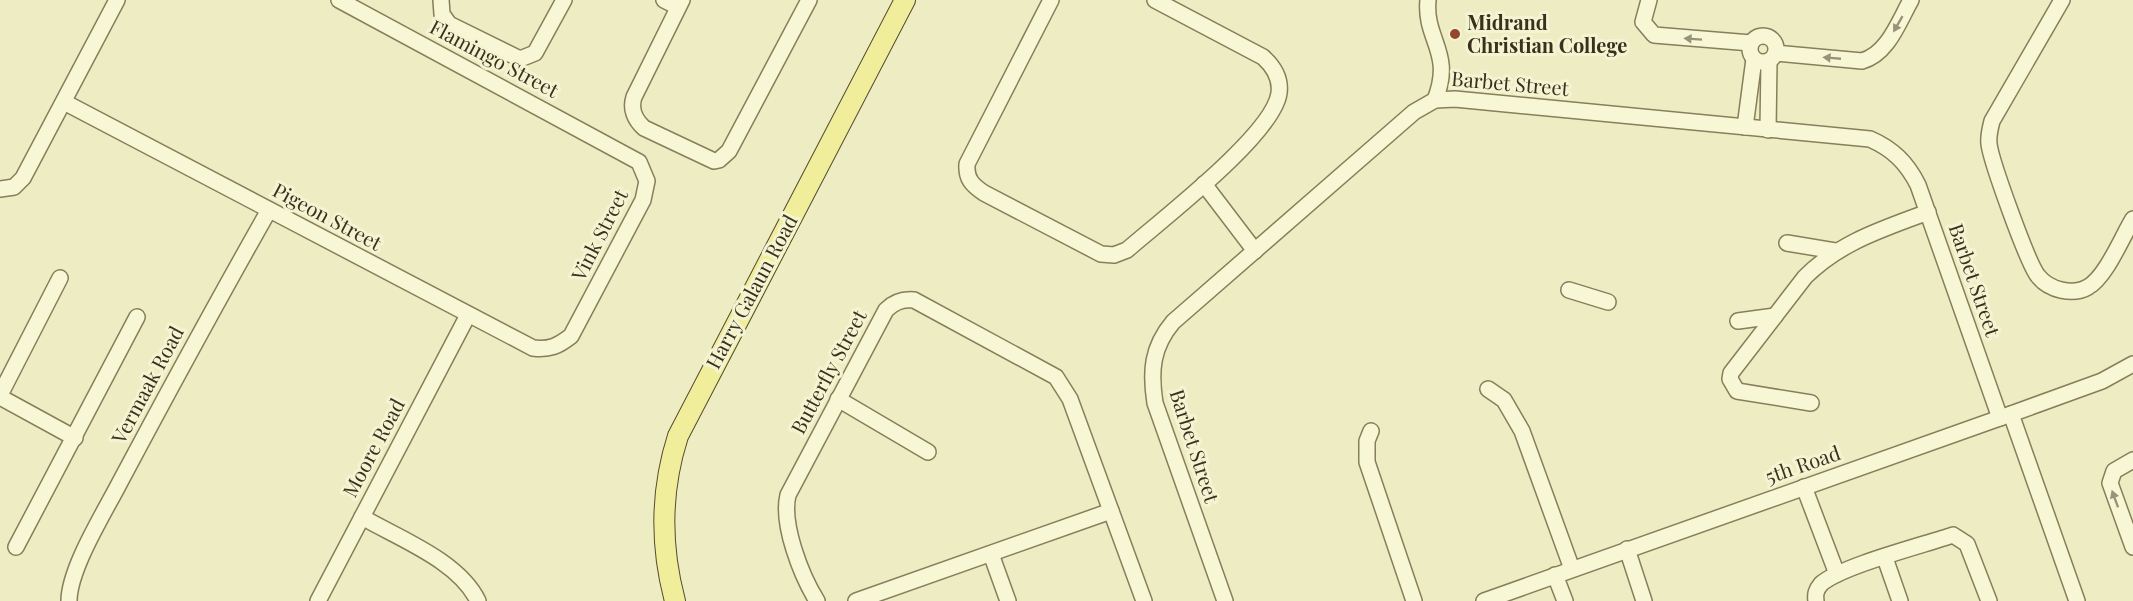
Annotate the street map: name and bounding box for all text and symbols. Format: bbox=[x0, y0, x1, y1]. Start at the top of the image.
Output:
place label: Midrand Christian College bbox=[1467, 8, 1627, 58]
street label: Flamingo Street bbox=[426, 12, 565, 103]
one-way arrow bbox=[1892, 16, 1903, 32]
marker: Midrand Christian College bbox=[1448, 27, 1462, 41]
one-way arrow bbox=[1683, 34, 1702, 44]
one-way arrow bbox=[1823, 53, 1842, 63]
street label: Barbet Street bbox=[1450, 64, 1571, 101]
street label: Pigeon Street bbox=[269, 176, 388, 256]
street label: Vink Street bbox=[564, 183, 634, 286]
street label: Harry Galaun Road bbox=[699, 209, 803, 373]
street label: Barbet Street bbox=[1943, 219, 2008, 340]
street label: Butterfly Street bbox=[784, 304, 872, 438]
street label: Vermaak Road bbox=[104, 321, 189, 449]
street label: Barbet Street bbox=[1164, 385, 1227, 507]
street label: Moore Road bbox=[335, 393, 410, 501]
street label: 5th Road bbox=[1761, 438, 1844, 489]
one-way arrow bbox=[2110, 490, 2120, 508]

